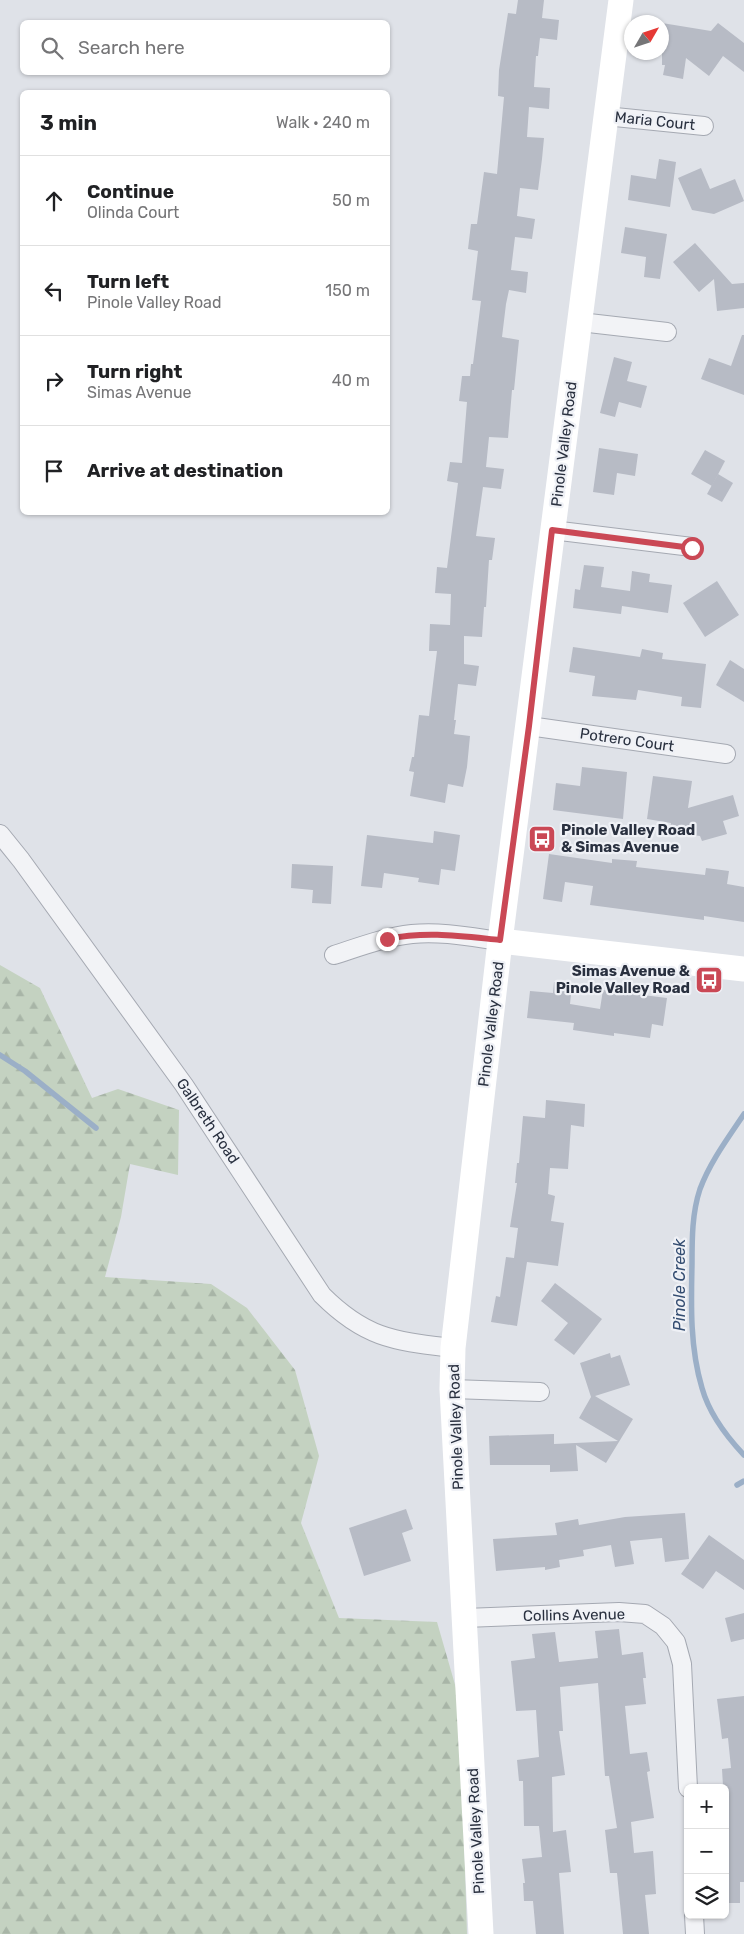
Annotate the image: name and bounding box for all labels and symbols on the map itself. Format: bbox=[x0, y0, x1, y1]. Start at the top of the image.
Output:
north arrow bbox=[624, 15, 669, 60]
street label: Maria Court bbox=[614, 108, 696, 134]
street label: Pinole Valley Road bbox=[547, 380, 581, 508]
route start bbox=[681, 537, 704, 560]
street label: Potrero Court bbox=[579, 724, 675, 756]
place label: Pinole Valley Road & Simas Avenue bbox=[561, 821, 695, 856]
bus stop icon: Pinole Valley Road & Simas Avenue bbox=[527, 824, 557, 854]
route end bbox=[376, 928, 399, 951]
street label: Pinole Valley Road bbox=[474, 960, 508, 1088]
place label: Simas Avenue & Pinole Valley Road bbox=[556, 962, 690, 997]
bus stop icon: Simas Avenue & Pinole Valley Road bbox=[694, 965, 724, 995]
street label: Galbreth Road bbox=[173, 1075, 243, 1167]
water label: Pinole Creek bbox=[670, 1238, 689, 1331]
street label: Pinole Valley Road bbox=[445, 1364, 467, 1490]
street label: Collins Avenue bbox=[523, 1605, 625, 1625]
street label: Pinole Valley Road bbox=[464, 1768, 488, 1894]

